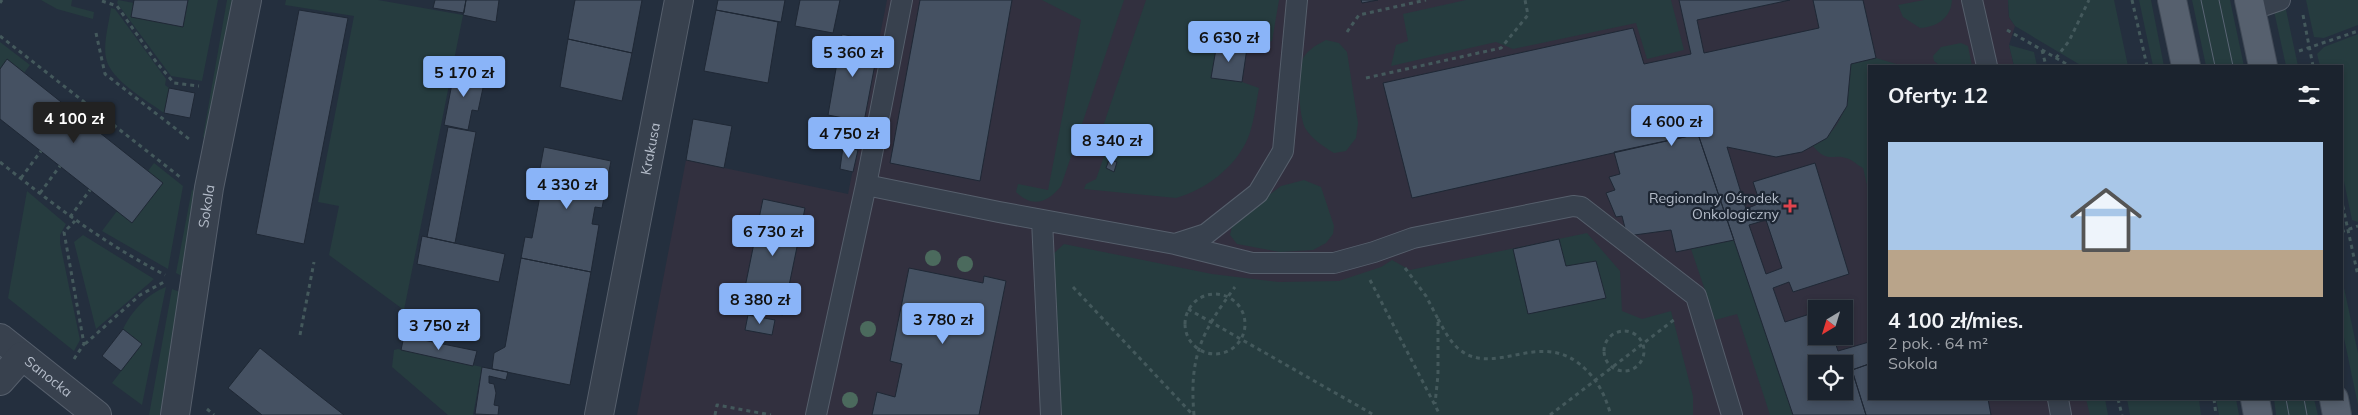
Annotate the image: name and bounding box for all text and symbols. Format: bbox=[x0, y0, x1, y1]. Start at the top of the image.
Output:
pin: 6 630 zł bbox=[1177, 20, 1281, 63]
text: 6 630 zł bbox=[1199, 27, 1259, 47]
pin: 5 360 zł bbox=[801, 36, 905, 78]
text: 5 360 zł bbox=[823, 42, 883, 62]
pin: 5 170 zł bbox=[412, 56, 516, 98]
text: 5 170 zł bbox=[434, 62, 494, 82]
icon: filters bbox=[2295, 81, 2323, 109]
text: Oferty: 12 bbox=[1888, 82, 1988, 108]
pin: 4 100 zł bbox=[22, 102, 126, 144]
pin: 4 600 zł bbox=[1620, 104, 1724, 147]
text: 4 100 zł bbox=[44, 108, 104, 128]
text: 4 600 zł bbox=[1642, 111, 1702, 131]
pin: 4 750 zł bbox=[797, 116, 901, 159]
street label: Krakusa bbox=[636, 121, 664, 177]
text: 4 750 zł bbox=[819, 123, 879, 143]
pin: 8 340 zł bbox=[1060, 124, 1164, 166]
text: 8 340 zł bbox=[1082, 130, 1142, 150]
pin: 4 330 zł bbox=[515, 168, 619, 210]
text: 4 330 zł bbox=[537, 174, 597, 194]
icon: home bbox=[2061, 175, 2151, 265]
street label: Sokola bbox=[194, 183, 218, 229]
place label: Regionalny Ośrodek Onkologiczny bbox=[1649, 189, 1780, 223]
marker: Regionalny Ośrodek Onkologiczny bbox=[1783, 199, 1797, 213]
pin: 6 730 zł bbox=[721, 214, 825, 257]
text: 6 730 zł bbox=[743, 221, 803, 241]
pin: 8 380 zł bbox=[708, 282, 812, 325]
text: 8 380 zł bbox=[730, 289, 790, 309]
north arrow bbox=[1808, 300, 1852, 345]
map controls bbox=[1808, 300, 1853, 400]
pin: 3 780 zł bbox=[891, 302, 995, 345]
text: 4 100 zł/mies. bbox=[1888, 307, 2023, 333]
pin: 3 750 zł bbox=[387, 308, 491, 351]
text: 3 780 zł bbox=[913, 309, 973, 329]
text: 3 750 zł bbox=[409, 315, 469, 335]
text: 2 pok. · 64 m² bbox=[1888, 333, 1988, 353]
street label: Sanocka bbox=[21, 352, 76, 401]
text: Sokola bbox=[1888, 353, 1938, 373]
button: locate bbox=[1808, 355, 1853, 400]

